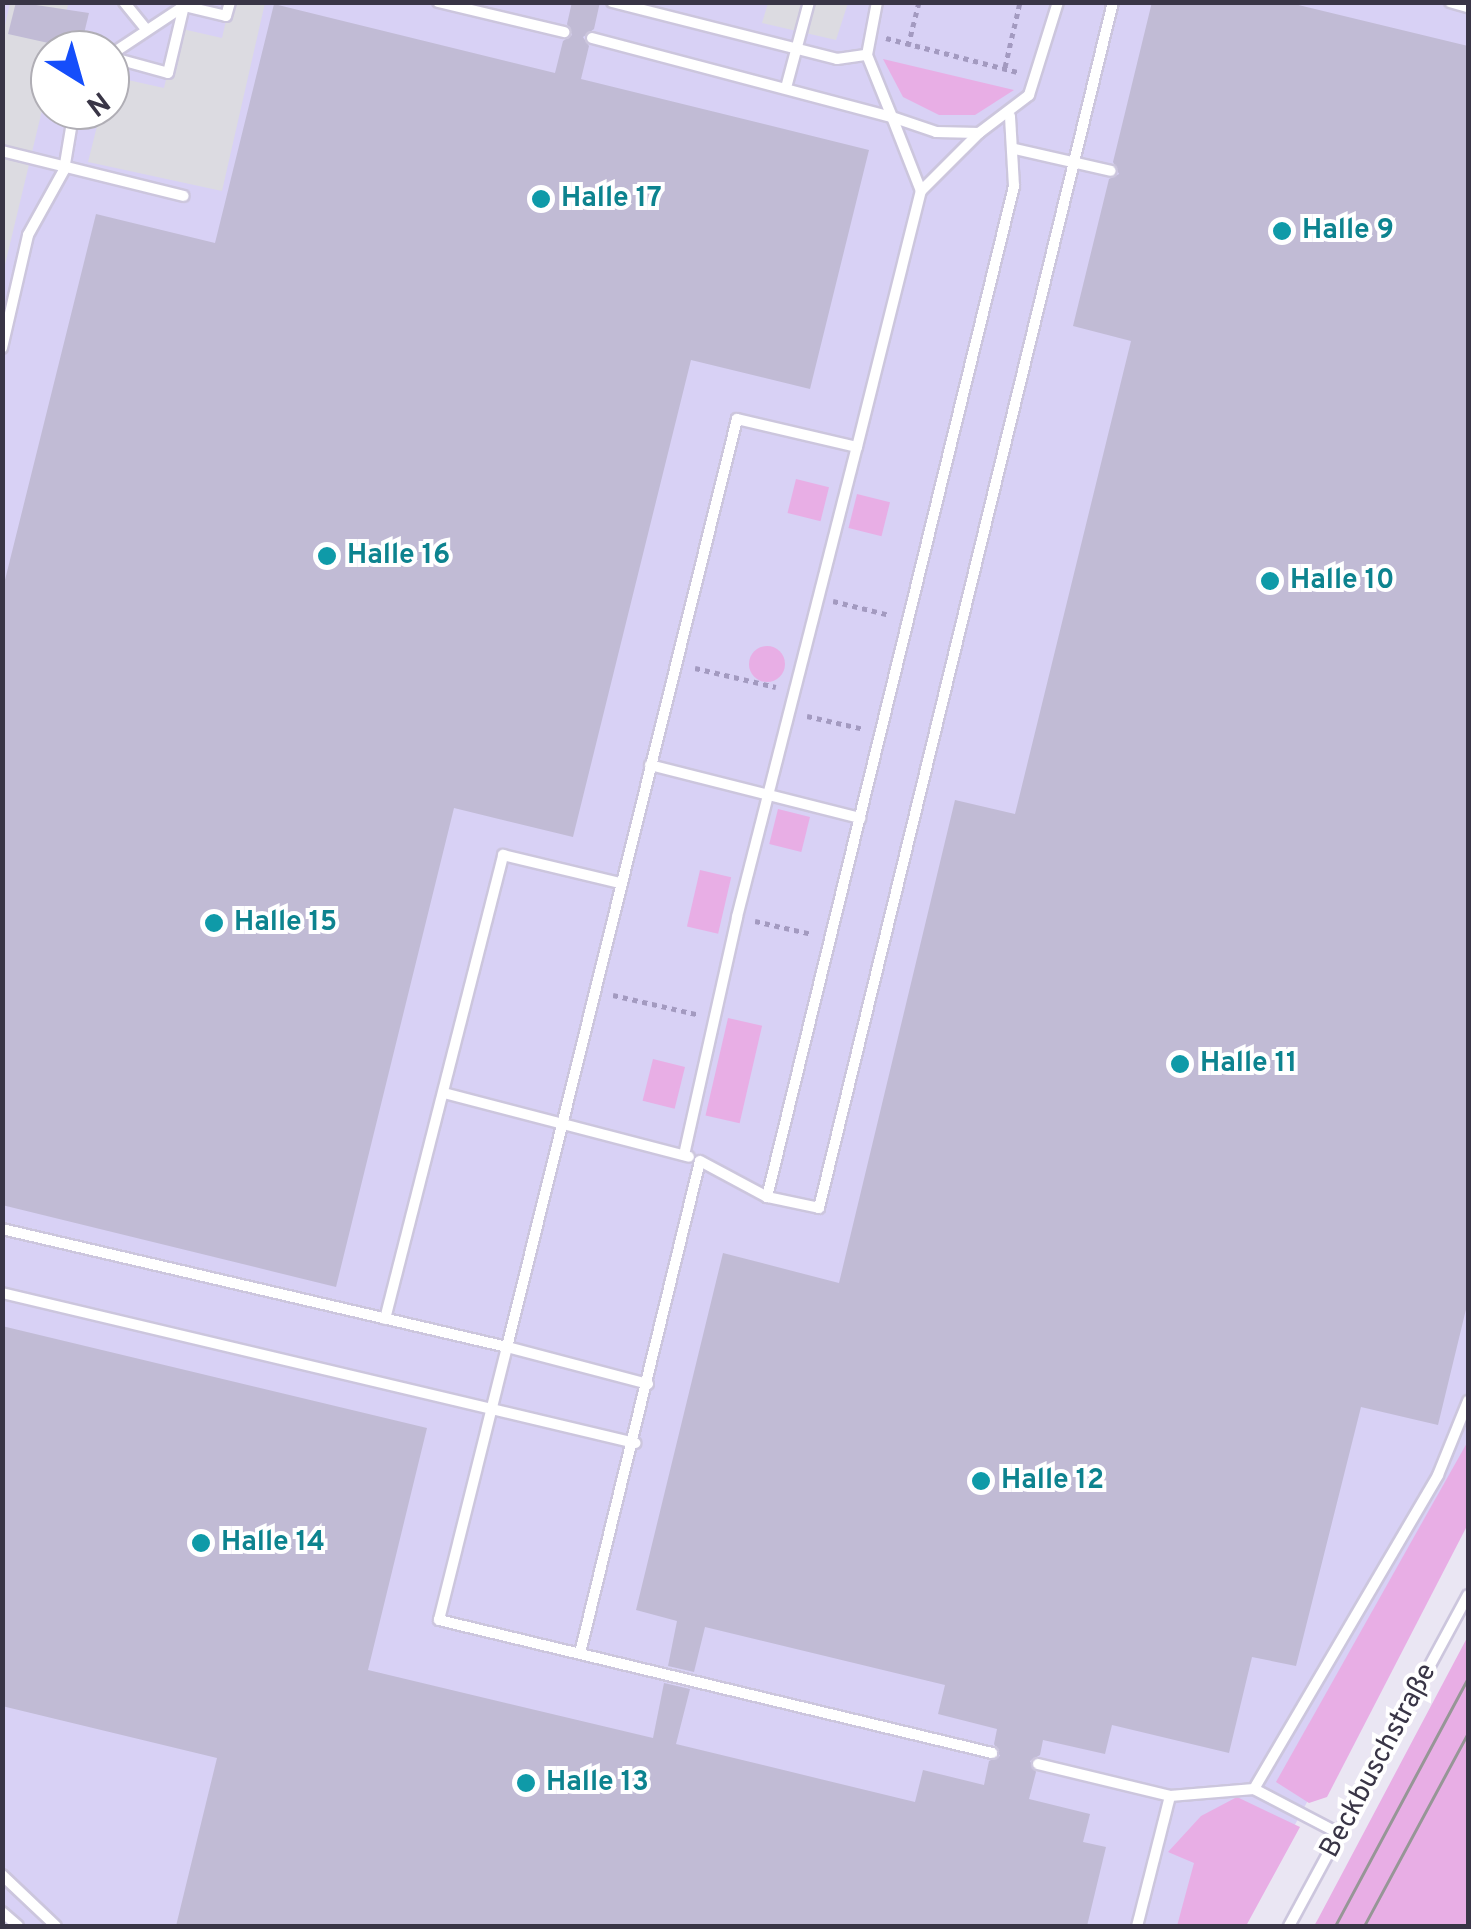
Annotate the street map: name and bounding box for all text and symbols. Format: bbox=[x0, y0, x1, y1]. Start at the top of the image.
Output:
north arrow bbox=[30, 30, 130, 130]
text: N bbox=[78, 82, 116, 123]
place label: Halle 17 bbox=[561, 182, 662, 216]
marker: Halle 17 bbox=[530, 188, 552, 210]
place label: Halle 9 bbox=[1302, 214, 1394, 248]
marker: Halle 9 bbox=[1271, 220, 1293, 242]
place label: Halle 16 bbox=[347, 539, 450, 573]
marker: Halle 16 bbox=[316, 545, 338, 567]
place label: Halle 10 bbox=[1290, 564, 1394, 598]
marker: Halle 10 bbox=[1259, 570, 1281, 592]
place label: Halle 15 bbox=[234, 906, 337, 940]
marker: Halle 15 bbox=[203, 912, 225, 934]
place label: Halle 11 bbox=[1200, 1047, 1297, 1081]
marker: Halle 11 bbox=[1169, 1053, 1191, 1075]
place label: Halle 12 bbox=[1001, 1464, 1104, 1498]
marker: Halle 12 bbox=[970, 1470, 992, 1492]
place label: Halle 14 bbox=[221, 1526, 325, 1560]
marker: Halle 14 bbox=[190, 1532, 212, 1554]
street label: Beckbuschstraße bbox=[1314, 1658, 1444, 1864]
place label: Halle 13 bbox=[546, 1766, 649, 1800]
marker: Halle 13 bbox=[515, 1772, 537, 1794]

